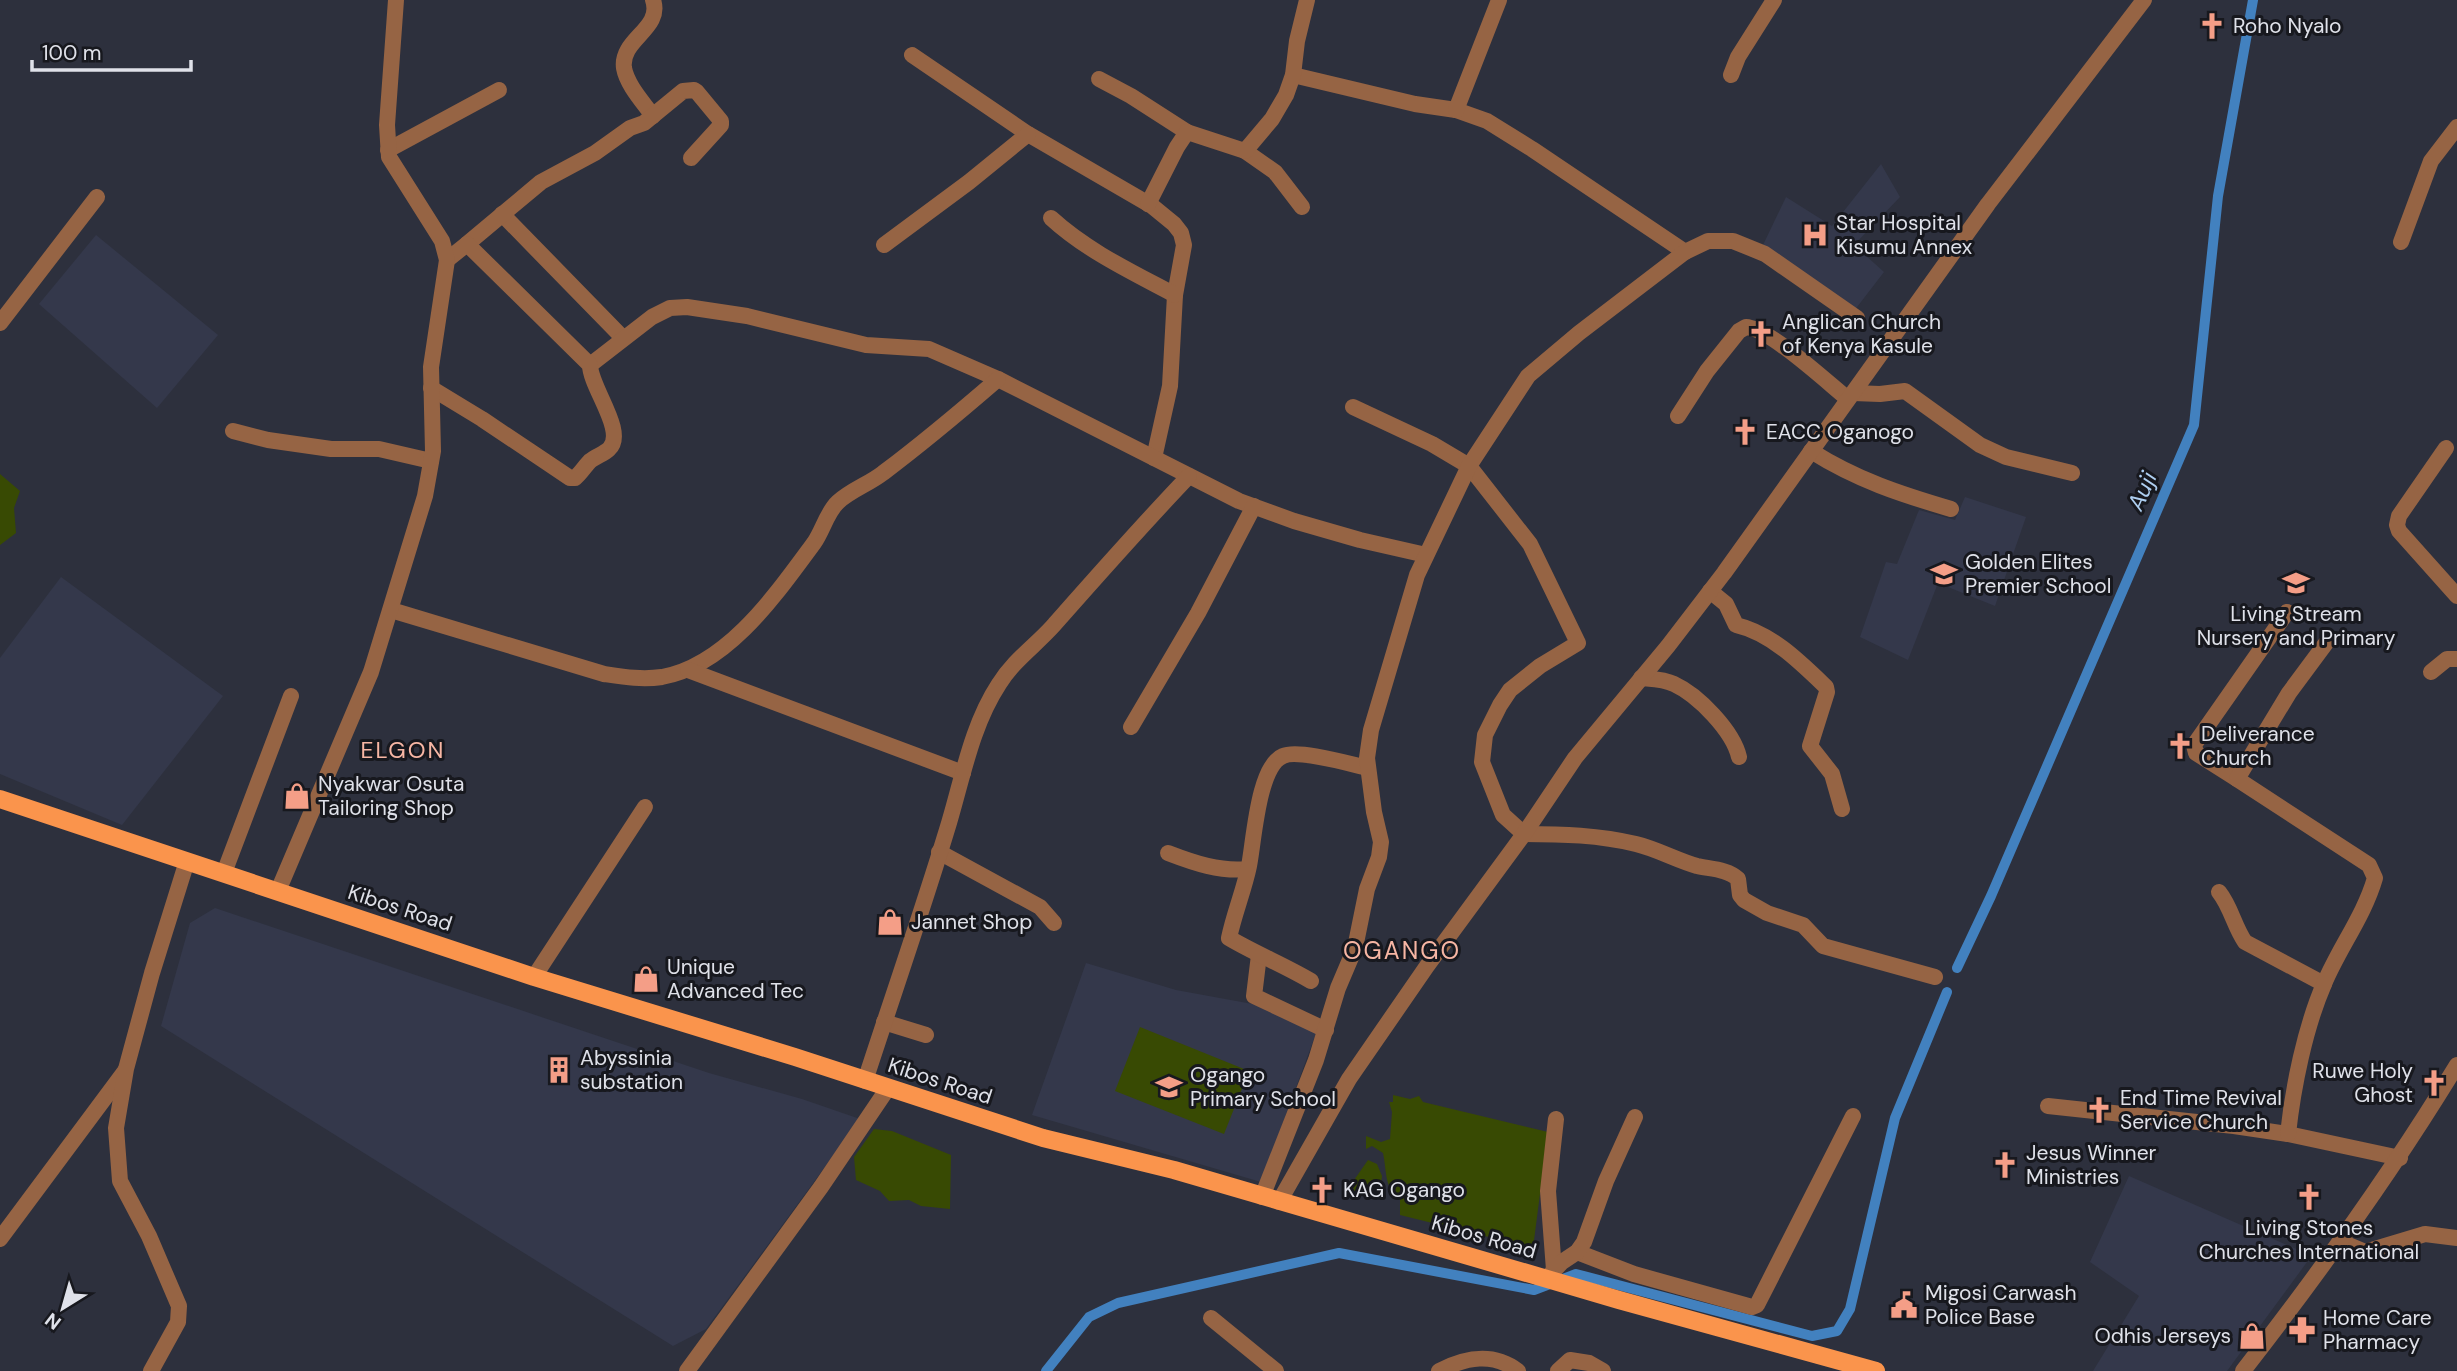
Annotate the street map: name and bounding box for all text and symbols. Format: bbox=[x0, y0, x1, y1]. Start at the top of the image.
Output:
church icon: Roho Nyalo bbox=[2197, 11, 2227, 41]
place label: Roho Nyalo bbox=[2233, 12, 2342, 40]
scale bar bbox=[32, 28, 191, 72]
text: 100 m bbox=[42, 39, 102, 67]
place label: Star Hospital Kisumu Annex bbox=[1836, 209, 1972, 261]
hospital icon: Star Hospital Kisumu Annex bbox=[1800, 220, 1830, 250]
place label: Anglican Church of Kenya Kasule bbox=[1782, 308, 1941, 360]
church icon: Anglican Church of Kenya Kasule bbox=[1746, 319, 1776, 349]
church icon: EACC Oganogo bbox=[1730, 417, 1760, 447]
place label: EACC Oganogo bbox=[1766, 418, 1914, 446]
water label: Auji bbox=[2120, 466, 2164, 516]
place label: Golden Elites Premier School bbox=[1965, 548, 2111, 600]
school or university icon: Golden Elites Premier School bbox=[1929, 559, 1959, 589]
school or university icon: Living Stream Nursery and Primary bbox=[2281, 568, 2311, 598]
place label: Living Stream Nursery and Primary bbox=[2197, 600, 2396, 652]
place label: Deliverance Church bbox=[2201, 720, 2315, 772]
church icon: Deliverance Church bbox=[2165, 731, 2195, 761]
district label: ELGON bbox=[361, 735, 445, 765]
place label: Nyakwar Osuta Tailoring Shop bbox=[318, 770, 464, 822]
shop icon: Nyakwar Osuta Tailoring Shop bbox=[282, 781, 312, 811]
street label: Kibos Road bbox=[344, 878, 456, 938]
shop icon: Jannet Shop bbox=[875, 907, 905, 937]
place label: Jannet Shop bbox=[911, 908, 1032, 936]
district label: OGANGO bbox=[1343, 935, 1461, 966]
place label: Unique Advanced Tec bbox=[667, 953, 804, 1005]
shop icon: Unique Advanced Tec bbox=[631, 964, 661, 994]
place label: Abyssinia substation bbox=[580, 1044, 683, 1096]
street label: Kibos Road bbox=[884, 1051, 996, 1111]
building icon: Abyssinia substation bbox=[544, 1055, 574, 1085]
place label: Ruwe Holy Ghost bbox=[2312, 1057, 2413, 1109]
place label: Ogango Primary School bbox=[1190, 1061, 1336, 1113]
church icon: Ruwe Holy Ghost bbox=[2419, 1068, 2449, 1098]
school or university icon: Ogango Primary School bbox=[1154, 1072, 1184, 1102]
place label: End Time Revival Service Church bbox=[2120, 1084, 2282, 1136]
church icon: End Time Revival Service Church bbox=[2084, 1095, 2114, 1125]
place label: Jesus Winner Ministries bbox=[2026, 1139, 2157, 1191]
church icon: Jesus Winner Ministries bbox=[1990, 1150, 2020, 1180]
church icon: KAG Ogango bbox=[1307, 1175, 1337, 1205]
place label: KAG Ogango bbox=[1343, 1176, 1465, 1204]
church icon: Living Stones Churches International bbox=[2294, 1182, 2324, 1212]
street label: Kibos Road bbox=[1428, 1209, 1540, 1265]
place label: Living Stones Churches International bbox=[2199, 1214, 2419, 1266]
north arrow bbox=[28, 1273, 98, 1343]
place label: Migosi Carwash Police Base bbox=[1925, 1279, 2077, 1331]
public building icon: Migosi Carwash Police Base bbox=[1889, 1290, 1919, 1320]
place label: Home Care Pharmacy bbox=[2323, 1304, 2432, 1356]
text: N bbox=[40, 1307, 66, 1335]
pharmacy icon: Home Care Pharmacy bbox=[2287, 1315, 2317, 1345]
shop icon: Odhis Jerseys bbox=[2237, 1321, 2267, 1351]
place label: Odhis Jerseys bbox=[2094, 1322, 2231, 1350]

